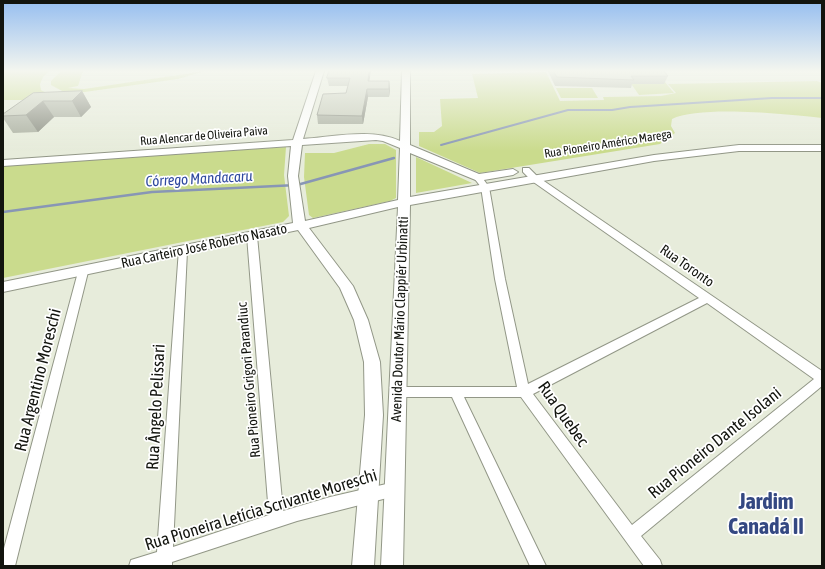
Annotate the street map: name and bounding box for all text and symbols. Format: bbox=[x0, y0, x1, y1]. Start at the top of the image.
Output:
street label: Rua Alencar de Oliveira Paiva bbox=[140, 123, 268, 149]
street label: Rua Pioneiro Américo Marega bbox=[543, 127, 673, 161]
water label: Córrego Mandacaru bbox=[145, 167, 253, 191]
street label: Avenida Doutor Mário Clappiér Urbinatti bbox=[388, 216, 412, 422]
street label: Rua Carteiro José Roberto Nasato bbox=[120, 220, 288, 272]
street label: Rua Toronto bbox=[657, 241, 717, 291]
street label: Rua Pioneiro Grigori Parandiuc bbox=[234, 302, 264, 458]
street label: Rua Argentino Moreschi bbox=[10, 306, 66, 454]
street label: Rua Ângelo Pelissari bbox=[143, 344, 169, 470]
street label: Rua Quebec bbox=[533, 378, 593, 450]
street label: Rua Pioneiro Dante Isolani bbox=[644, 383, 786, 503]
street label: Rua Pioneira Letícia Scrivante Moreschi bbox=[142, 465, 380, 555]
district label: Jardim Canadá II bbox=[728, 489, 804, 540]

